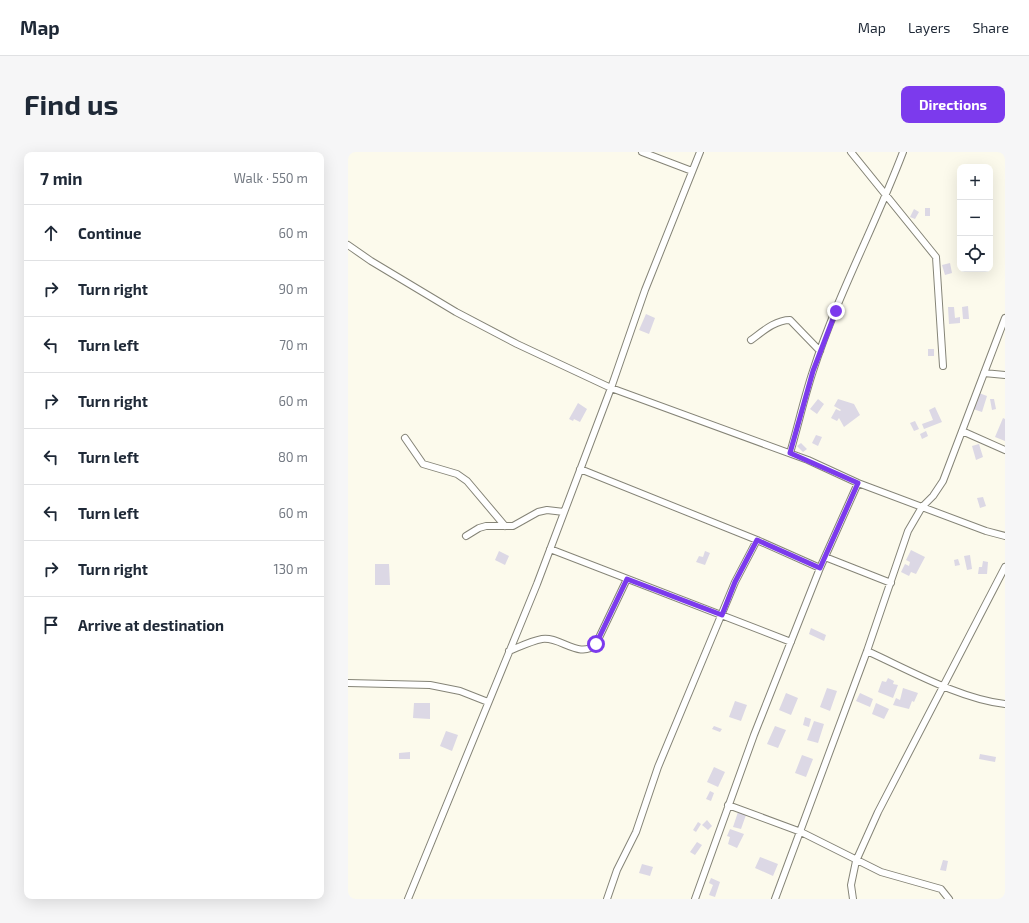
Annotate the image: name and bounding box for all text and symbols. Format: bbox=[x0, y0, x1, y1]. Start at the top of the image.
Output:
text: Map bbox=[20, 16, 60, 39]
text: Map bbox=[858, 19, 886, 36]
text: Layers bbox=[908, 19, 950, 36]
text: Share bbox=[972, 19, 1009, 36]
button: Directions bbox=[901, 86, 1005, 123]
text: Find us bbox=[24, 87, 118, 121]
map controls bbox=[957, 164, 993, 272]
button: + bbox=[957, 164, 993, 200]
text: 7 min bbox=[40, 168, 83, 188]
text: Walk · 550 m bbox=[233, 170, 308, 186]
button: − bbox=[957, 200, 993, 236]
icon: ahead bbox=[40, 222, 62, 244]
text: Continue bbox=[78, 224, 141, 242]
text: 60 m bbox=[278, 225, 308, 241]
button: locate bbox=[957, 236, 993, 272]
icon: right bbox=[40, 278, 62, 300]
text: Turn right bbox=[78, 280, 148, 298]
text: 90 m bbox=[278, 281, 308, 297]
route end bbox=[827, 302, 845, 320]
icon: left bbox=[40, 334, 62, 356]
text: Turn left bbox=[78, 336, 139, 354]
text: 70 m bbox=[279, 337, 308, 353]
icon: right bbox=[40, 390, 62, 412]
text: Turn right bbox=[78, 392, 148, 410]
text: 60 m bbox=[278, 393, 308, 409]
icon: left bbox=[40, 446, 62, 468]
text: Turn left bbox=[78, 448, 139, 466]
text: 80 m bbox=[278, 449, 308, 465]
icon: left bbox=[40, 502, 62, 524]
text: Turn left bbox=[78, 504, 139, 522]
text: 60 m bbox=[278, 505, 308, 521]
icon: right bbox=[40, 558, 62, 580]
text: Turn right bbox=[78, 560, 148, 578]
text: 130 m bbox=[273, 561, 308, 577]
icon: arrive bbox=[40, 614, 62, 636]
text: Arrive at destination bbox=[78, 616, 224, 634]
route start bbox=[587, 635, 605, 653]

